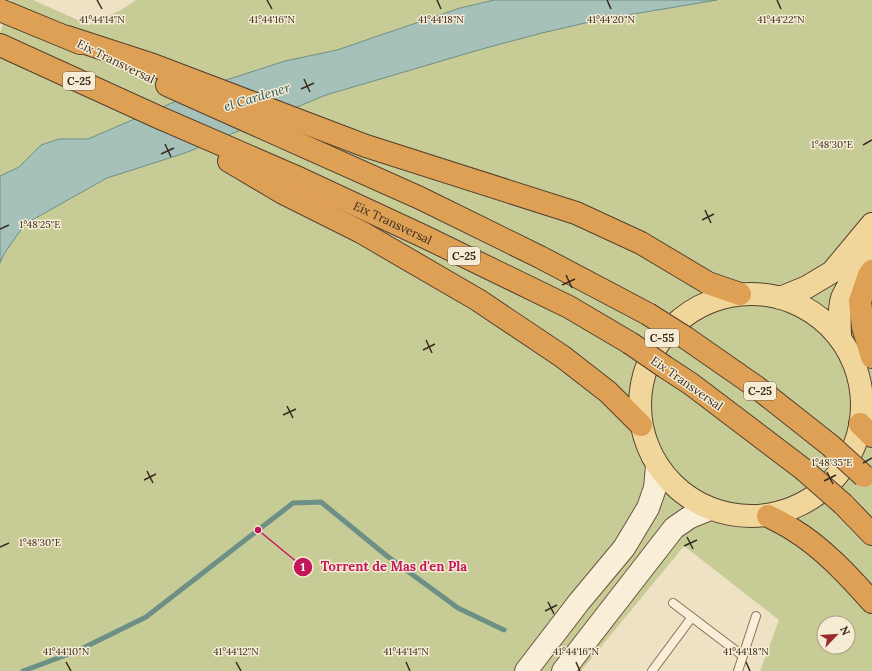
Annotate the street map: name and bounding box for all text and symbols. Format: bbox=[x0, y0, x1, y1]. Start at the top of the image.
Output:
text: 41°44'14"N bbox=[79, 13, 125, 26]
text: 41°44'16"N bbox=[249, 13, 295, 26]
text: 41°44'18"N bbox=[418, 13, 464, 26]
text: 41°44'20"N bbox=[587, 13, 636, 26]
text: 41°44'22"N bbox=[757, 13, 805, 26]
street label: Eix Transversal bbox=[75, 36, 157, 86]
road number: C-25 bbox=[63, 72, 95, 90]
water label: el Cardener bbox=[222, 79, 292, 115]
text: 1°48'30"E bbox=[811, 138, 853, 151]
street label: Eix Transversal bbox=[351, 197, 435, 247]
text: 1°48'25"E bbox=[20, 218, 61, 231]
road number: C-25 bbox=[448, 247, 480, 265]
road number: C-55 bbox=[645, 329, 679, 347]
street label: Eix Transversal bbox=[648, 353, 726, 413]
road number: C-25 bbox=[744, 382, 776, 400]
text: 1°48'35"E bbox=[811, 456, 853, 469]
text: 1°48'30"E bbox=[19, 536, 61, 549]
callout: Torrent de Mas d'en Pla bbox=[293, 554, 475, 579]
text: Torrent de Mas d'en Pla bbox=[321, 558, 467, 575]
text: 1 bbox=[301, 559, 306, 574]
north arrow bbox=[816, 615, 856, 655]
text: N bbox=[837, 624, 853, 638]
text: 41°44'10"N bbox=[43, 645, 90, 658]
text: 41°44'12"N bbox=[213, 645, 259, 658]
text: 41°44'14"N bbox=[383, 645, 429, 658]
text: 41°44'16"N bbox=[553, 645, 599, 658]
text: 41°44'18"N bbox=[723, 645, 769, 658]

